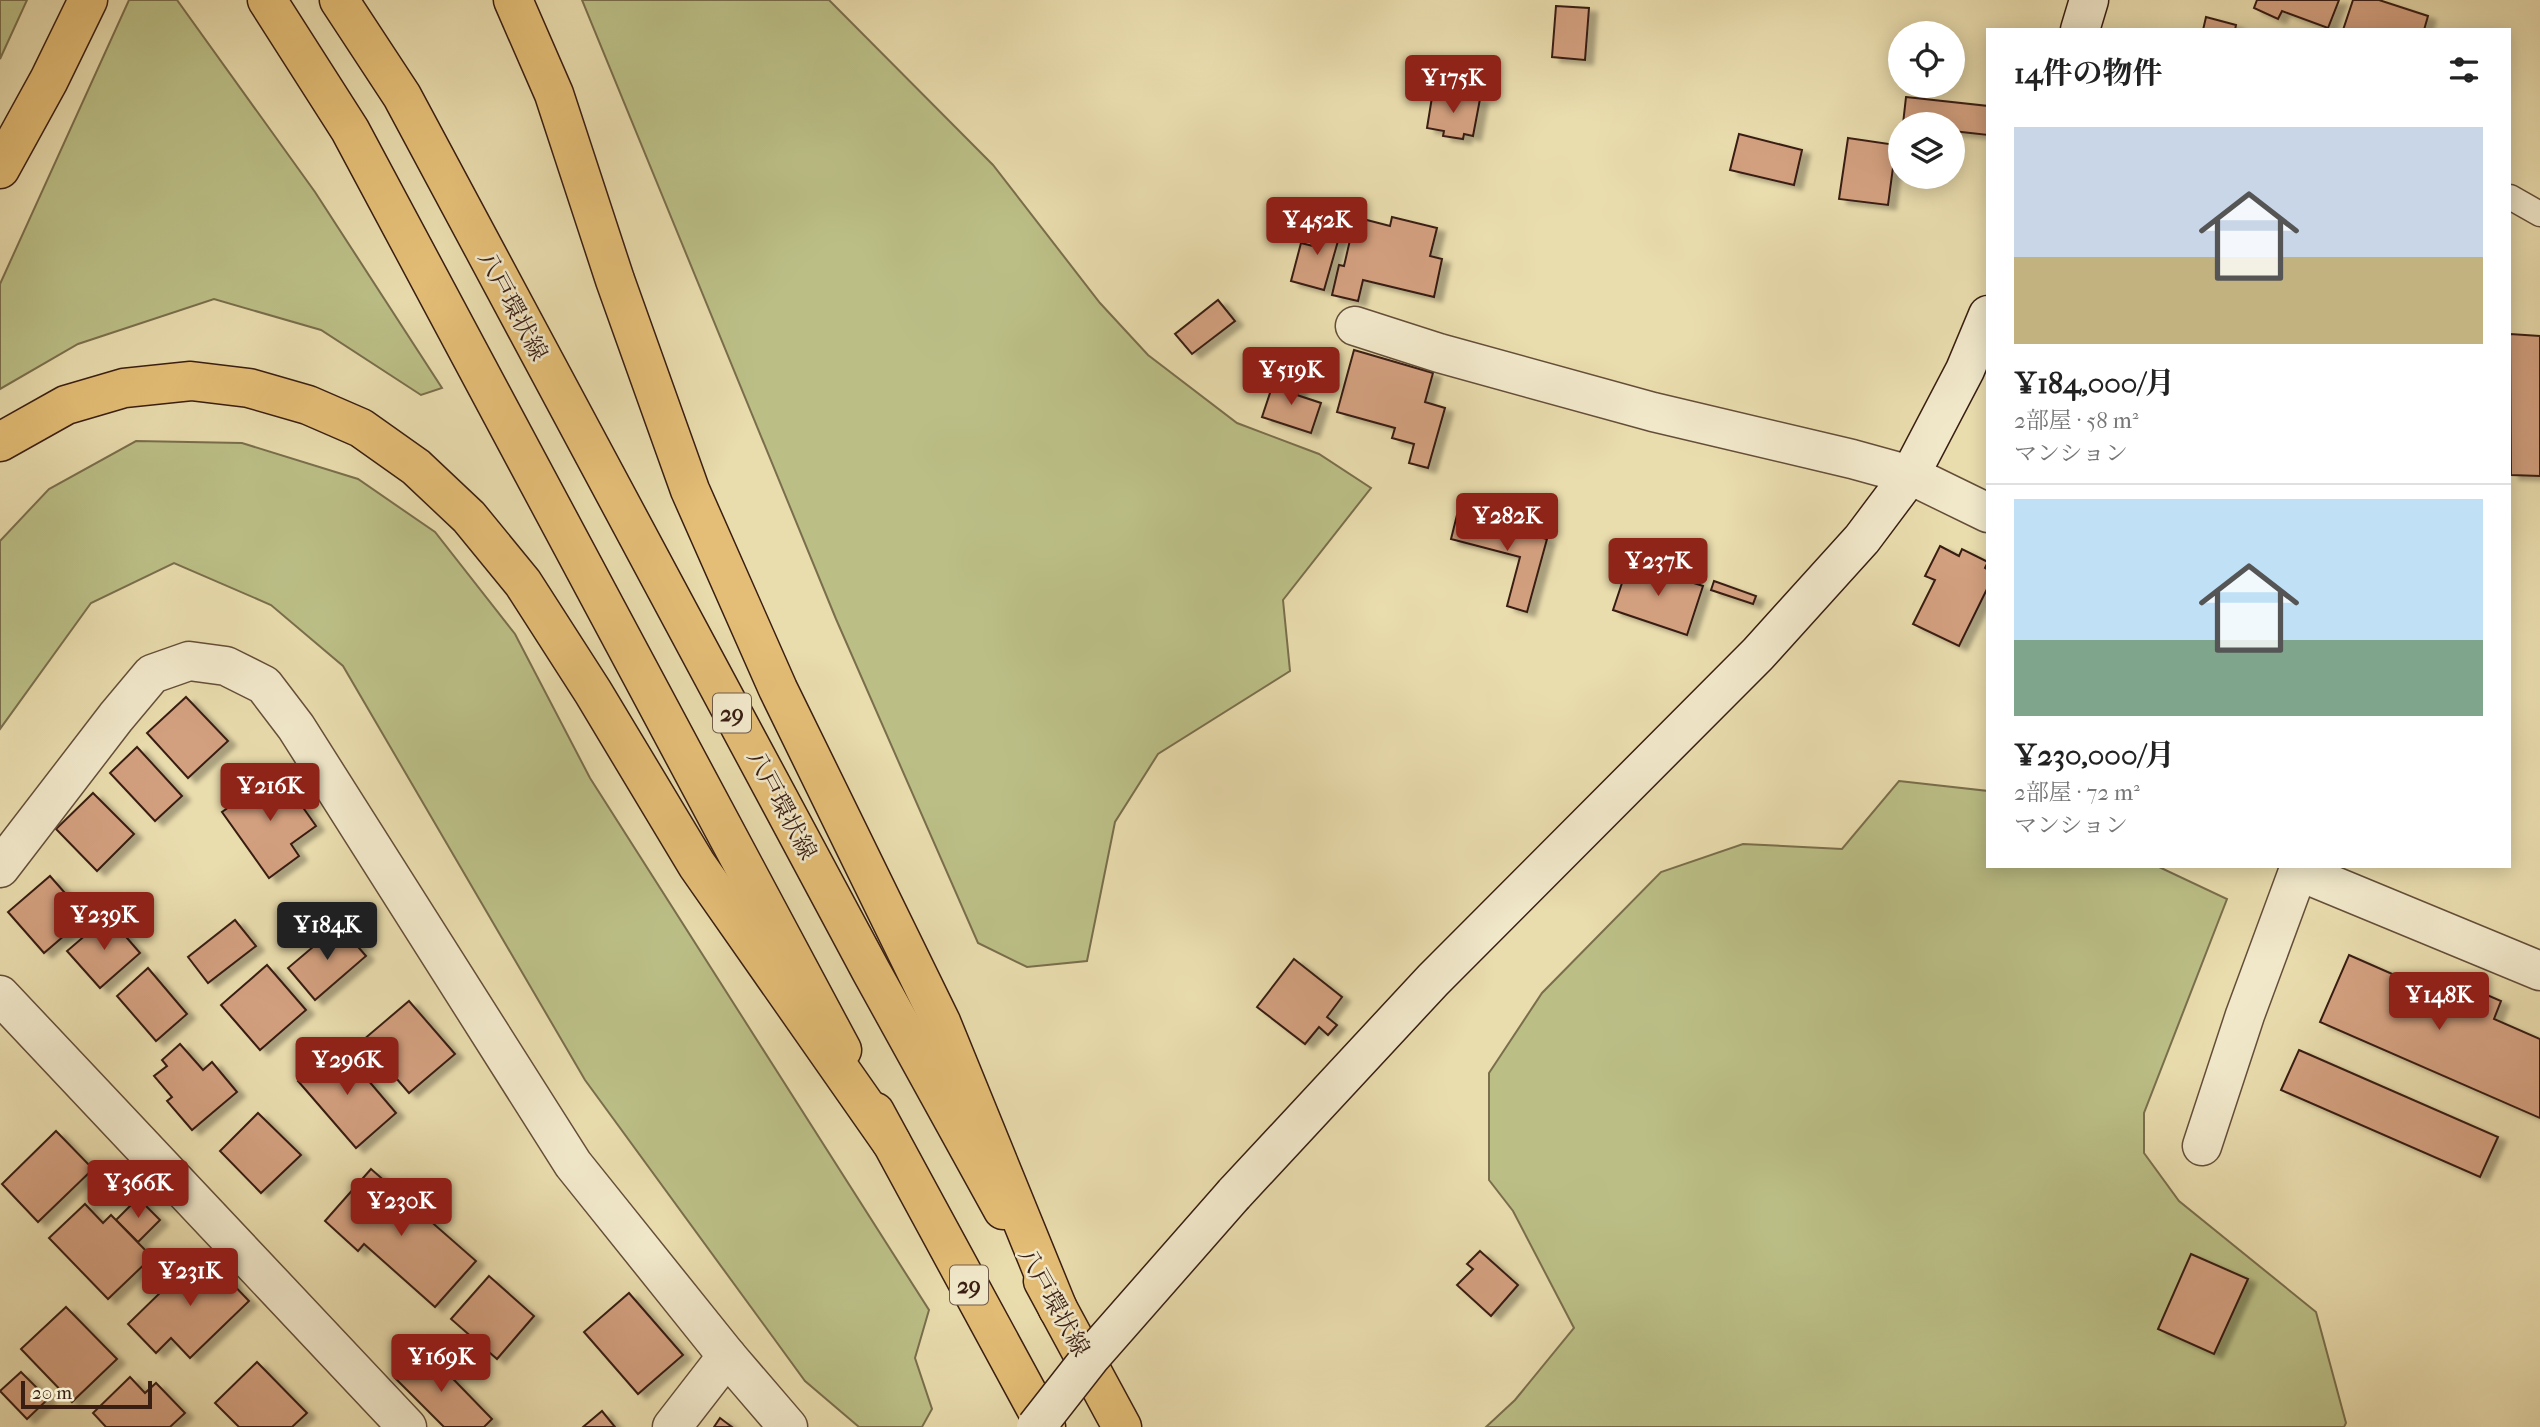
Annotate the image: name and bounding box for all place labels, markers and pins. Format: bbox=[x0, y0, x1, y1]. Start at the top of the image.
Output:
pin: ¥175K bbox=[1404, 55, 1502, 115]
pin: ¥452K bbox=[1268, 198, 1366, 257]
pin: ¥519K bbox=[1242, 348, 1340, 407]
pin: ¥282K bbox=[1458, 494, 1556, 553]
pin: ¥237K bbox=[1609, 538, 1707, 598]
pin: ¥216K bbox=[221, 764, 319, 823]
pin: ¥239K bbox=[55, 892, 153, 952]
pin: ¥184K bbox=[278, 902, 376, 962]
pin: ¥148K bbox=[2390, 972, 2488, 1032]
pin: ¥296K bbox=[298, 1038, 396, 1097]
pin: ¥366K bbox=[89, 1160, 187, 1220]
pin: ¥230K bbox=[352, 1178, 450, 1238]
pin: ¥231K bbox=[141, 1248, 239, 1308]
pin: ¥169K bbox=[392, 1334, 490, 1394]

